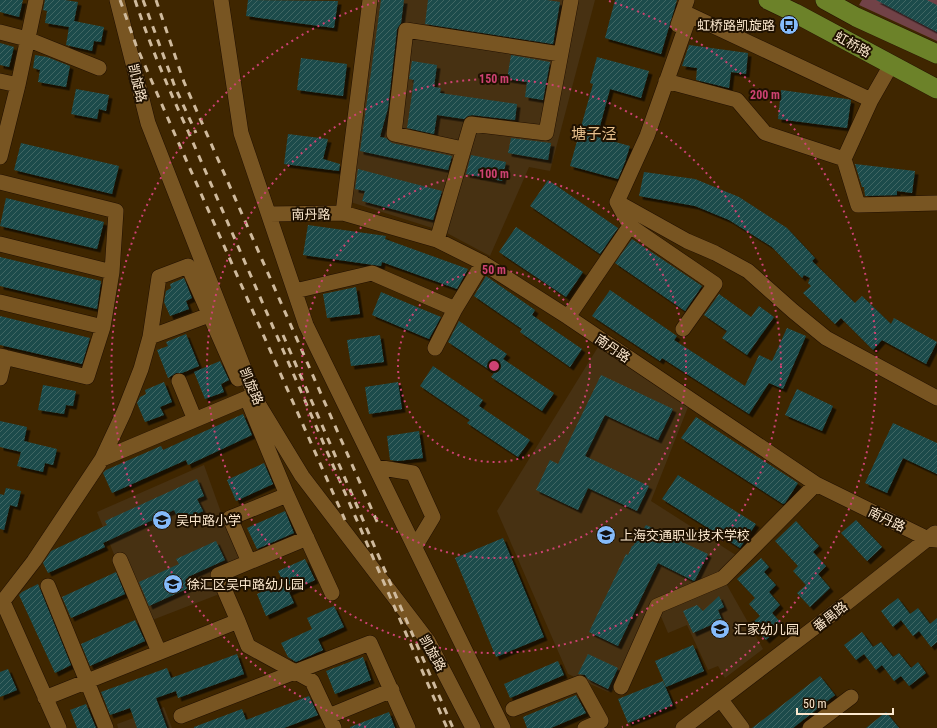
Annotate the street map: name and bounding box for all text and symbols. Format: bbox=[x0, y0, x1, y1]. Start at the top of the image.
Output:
bus stop icon: 虹桥路凯旋路 bbox=[778, 14, 800, 36]
place label: 虹桥路凯旋路 bbox=[697, 18, 775, 33]
street label: 虹桥路 bbox=[832, 28, 873, 60]
street label: 凯旋路 bbox=[126, 62, 150, 104]
text: 150 m bbox=[479, 72, 509, 86]
text: 200 m bbox=[750, 88, 780, 102]
district label: 塘子泾 bbox=[571, 125, 617, 143]
text: 100 m bbox=[479, 167, 509, 181]
street label: 南丹路 bbox=[291, 207, 331, 222]
text: 50 m bbox=[482, 263, 506, 277]
street label: 南丹路 bbox=[592, 331, 633, 366]
centre of rings bbox=[487, 359, 501, 373]
street label: 凯旋路 bbox=[237, 365, 266, 407]
street label: 南丹路 bbox=[866, 504, 908, 535]
school or university icon: 吴中路小学 bbox=[151, 509, 173, 531]
place label: 吴中路小学 bbox=[176, 513, 241, 528]
school or university icon: 上海交通职业技术学校 bbox=[595, 524, 617, 546]
place label: 上海交通职业技术学校 bbox=[620, 528, 750, 543]
school or university icon: 徐汇区吴中路幼儿园 bbox=[162, 573, 184, 595]
place label: 徐汇区吴中路幼儿园 bbox=[187, 577, 304, 592]
street label: 番禺路 bbox=[810, 598, 850, 634]
school or university icon: 汇家幼儿园 bbox=[709, 618, 731, 640]
place label: 汇家幼儿园 bbox=[734, 622, 799, 637]
street label: 凯旋路 bbox=[416, 633, 449, 674]
scale bar bbox=[797, 690, 893, 716]
text: 50 m bbox=[803, 697, 827, 711]

